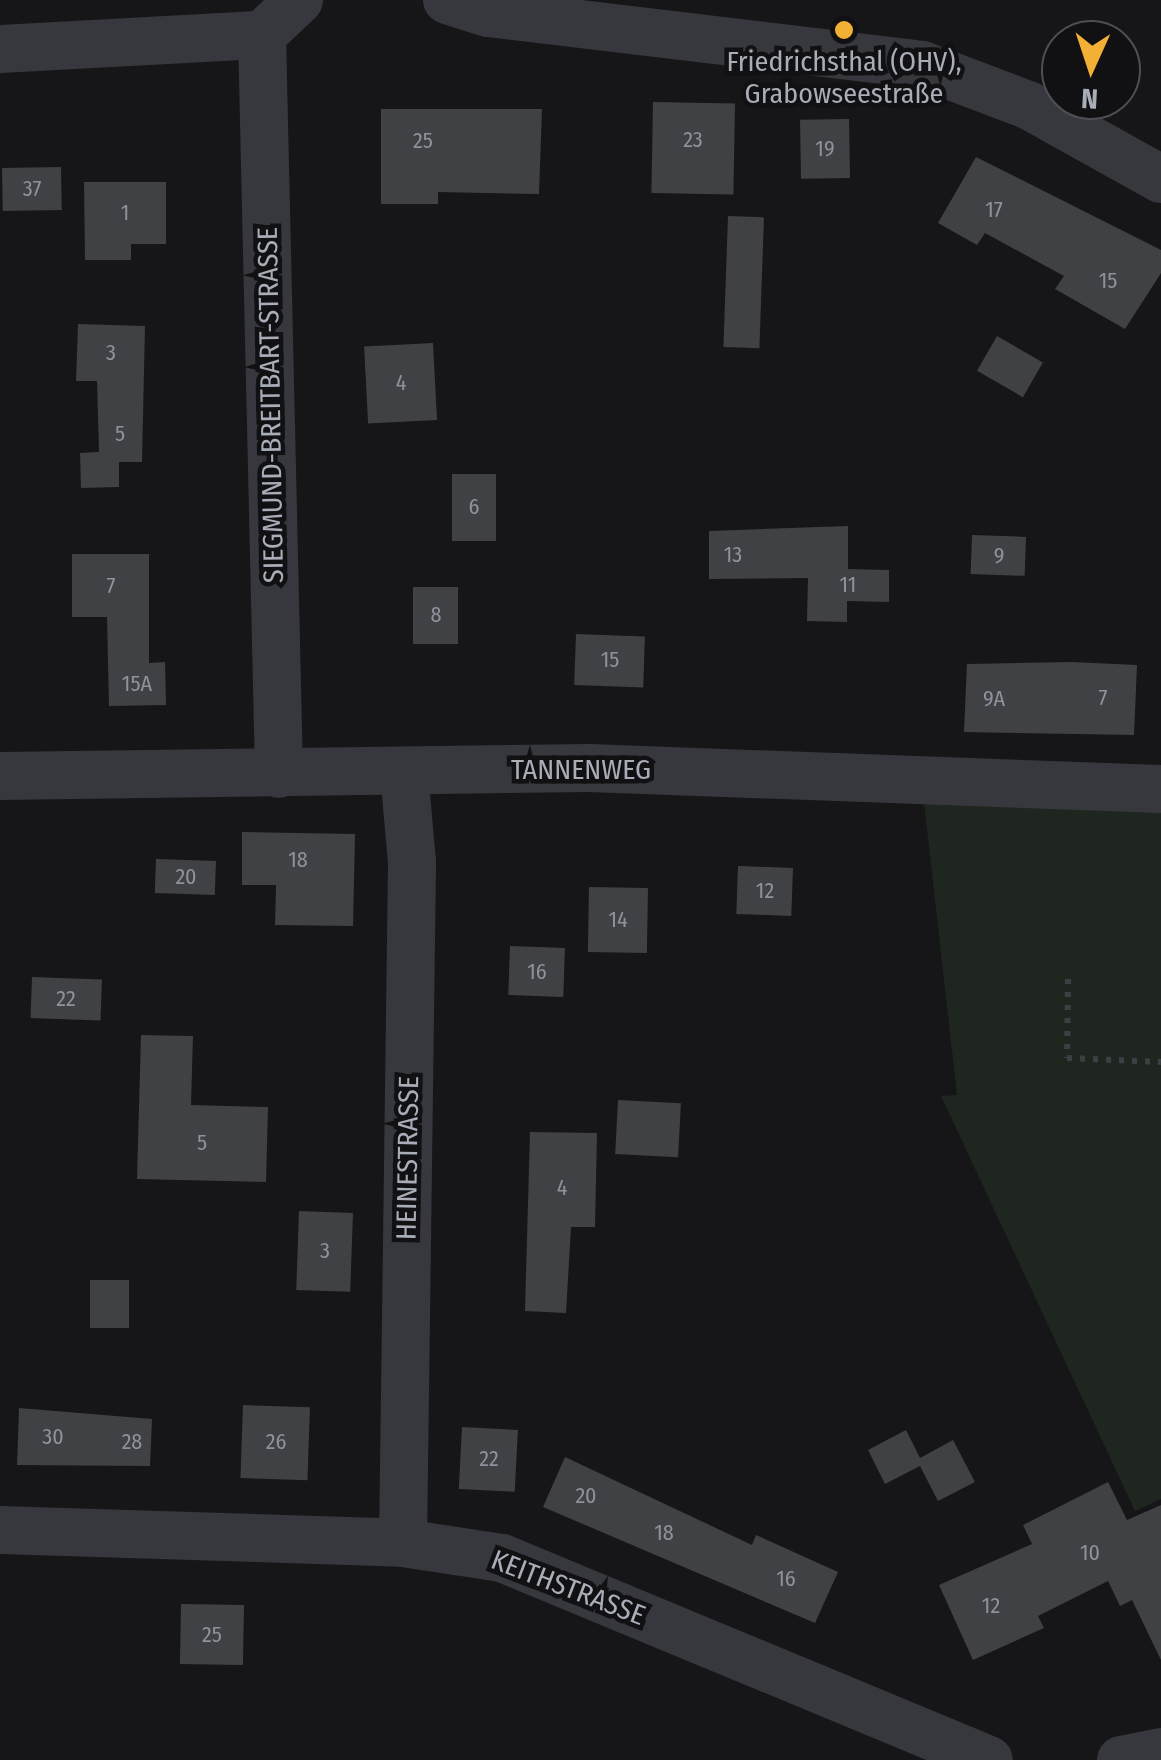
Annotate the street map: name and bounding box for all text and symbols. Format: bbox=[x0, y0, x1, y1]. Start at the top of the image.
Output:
marker: Friedrichsthal (OHV), Grabowseestraße bbox=[833, 19, 855, 41]
north arrow bbox=[1041, 20, 1141, 120]
place label: Friedrichsthal (OHV), Grabowseestraße bbox=[727, 45, 961, 111]
text: N bbox=[1080, 82, 1099, 115]
house number: 23 bbox=[683, 127, 703, 153]
house number: 25 bbox=[413, 128, 433, 154]
house number: 19 bbox=[815, 136, 835, 162]
house number: 37 bbox=[23, 176, 41, 202]
house number: 17 bbox=[985, 197, 1003, 223]
house number: 1 bbox=[121, 200, 129, 226]
street label: SIEGMUND-BREITBART-STRASSE bbox=[251, 227, 291, 583]
house number: 15 bbox=[1099, 268, 1117, 294]
house number: 3 bbox=[106, 340, 116, 366]
house number: 4 bbox=[396, 370, 406, 396]
house number: 5 bbox=[115, 421, 125, 447]
house number: 6 bbox=[469, 494, 479, 520]
house number: 13 bbox=[724, 542, 742, 568]
house number: 9 bbox=[994, 543, 1004, 569]
house number: 11 bbox=[840, 572, 856, 598]
house number: 7 bbox=[107, 573, 115, 599]
house number: 8 bbox=[431, 602, 441, 628]
house number: 15 bbox=[601, 647, 619, 673]
house number: 15A bbox=[122, 671, 152, 697]
house number: 7 bbox=[1099, 685, 1107, 711]
house number: 9A bbox=[983, 686, 1005, 712]
street label: TANNENWEG bbox=[511, 753, 651, 787]
house number: 18 bbox=[288, 847, 308, 873]
house number: 20 bbox=[175, 864, 197, 890]
house number: 12 bbox=[756, 878, 774, 904]
house number: 14 bbox=[608, 907, 628, 933]
house number: 16 bbox=[527, 959, 547, 985]
house number: 22 bbox=[56, 986, 76, 1012]
street label: HEINESTRASSE bbox=[390, 1076, 426, 1240]
house number: 5 bbox=[197, 1130, 207, 1156]
house number: 4 bbox=[557, 1175, 567, 1201]
house number: 3 bbox=[320, 1238, 330, 1264]
house number: 30 bbox=[42, 1424, 64, 1450]
house number: 28 bbox=[122, 1429, 142, 1455]
house number: 26 bbox=[266, 1429, 286, 1455]
house number: 22 bbox=[479, 1446, 499, 1472]
house number: 20 bbox=[575, 1483, 597, 1509]
house number: 18 bbox=[654, 1520, 674, 1546]
house number: 10 bbox=[1080, 1540, 1100, 1566]
street label: KEITHSTRASSE bbox=[486, 1543, 650, 1633]
house number: 16 bbox=[776, 1566, 796, 1592]
house number: 12 bbox=[982, 1593, 1000, 1619]
house number: 25 bbox=[202, 1622, 222, 1648]

